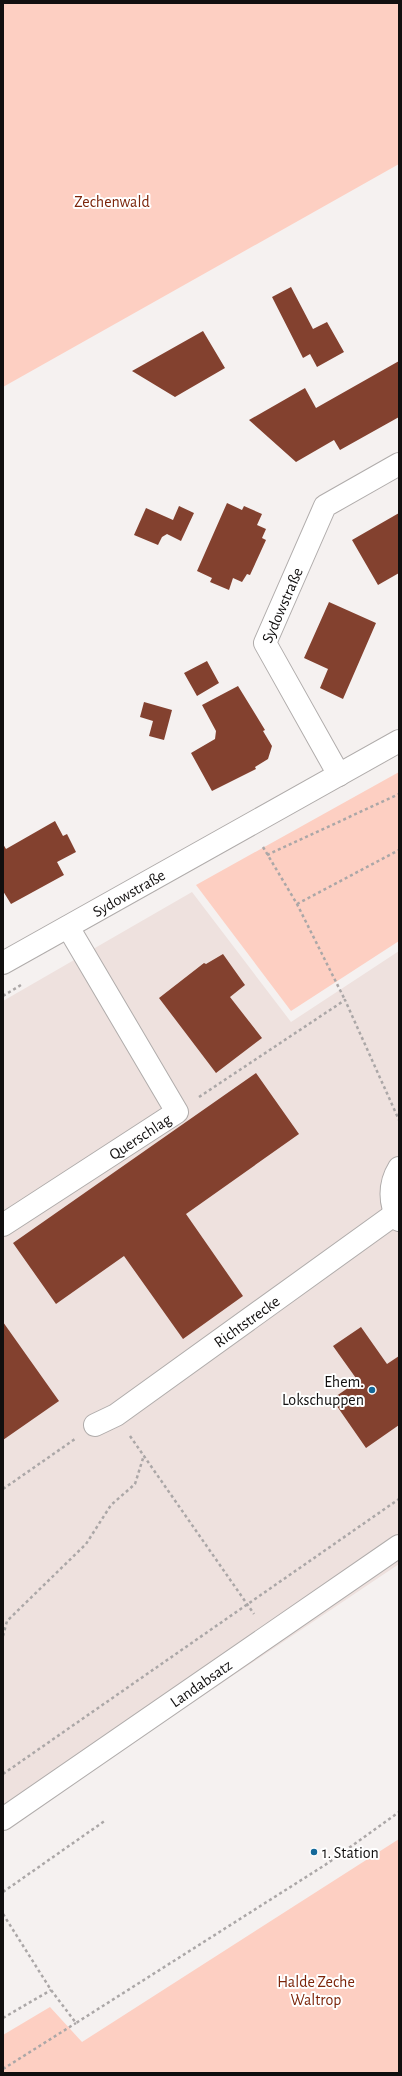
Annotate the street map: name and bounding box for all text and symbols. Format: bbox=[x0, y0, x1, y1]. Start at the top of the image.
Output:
park label: Zechenwald bbox=[74, 194, 150, 210]
street label: Sydowstraße bbox=[259, 565, 306, 645]
street label: Sydowstraße bbox=[90, 867, 168, 920]
street label: Querschlag bbox=[106, 1111, 174, 1164]
street label: Richtstrecke bbox=[211, 1293, 283, 1351]
place label: Ehem. Lokschuppen bbox=[282, 1374, 364, 1408]
marker: Ehem. Lokschuppen bbox=[367, 1385, 377, 1395]
street label: Landabsatz bbox=[167, 1657, 235, 1710]
place label: 1. Station bbox=[322, 1845, 379, 1861]
marker: 1. Station bbox=[309, 1847, 319, 1857]
park label: Halde Zeche Waltrop bbox=[277, 1974, 355, 2008]

